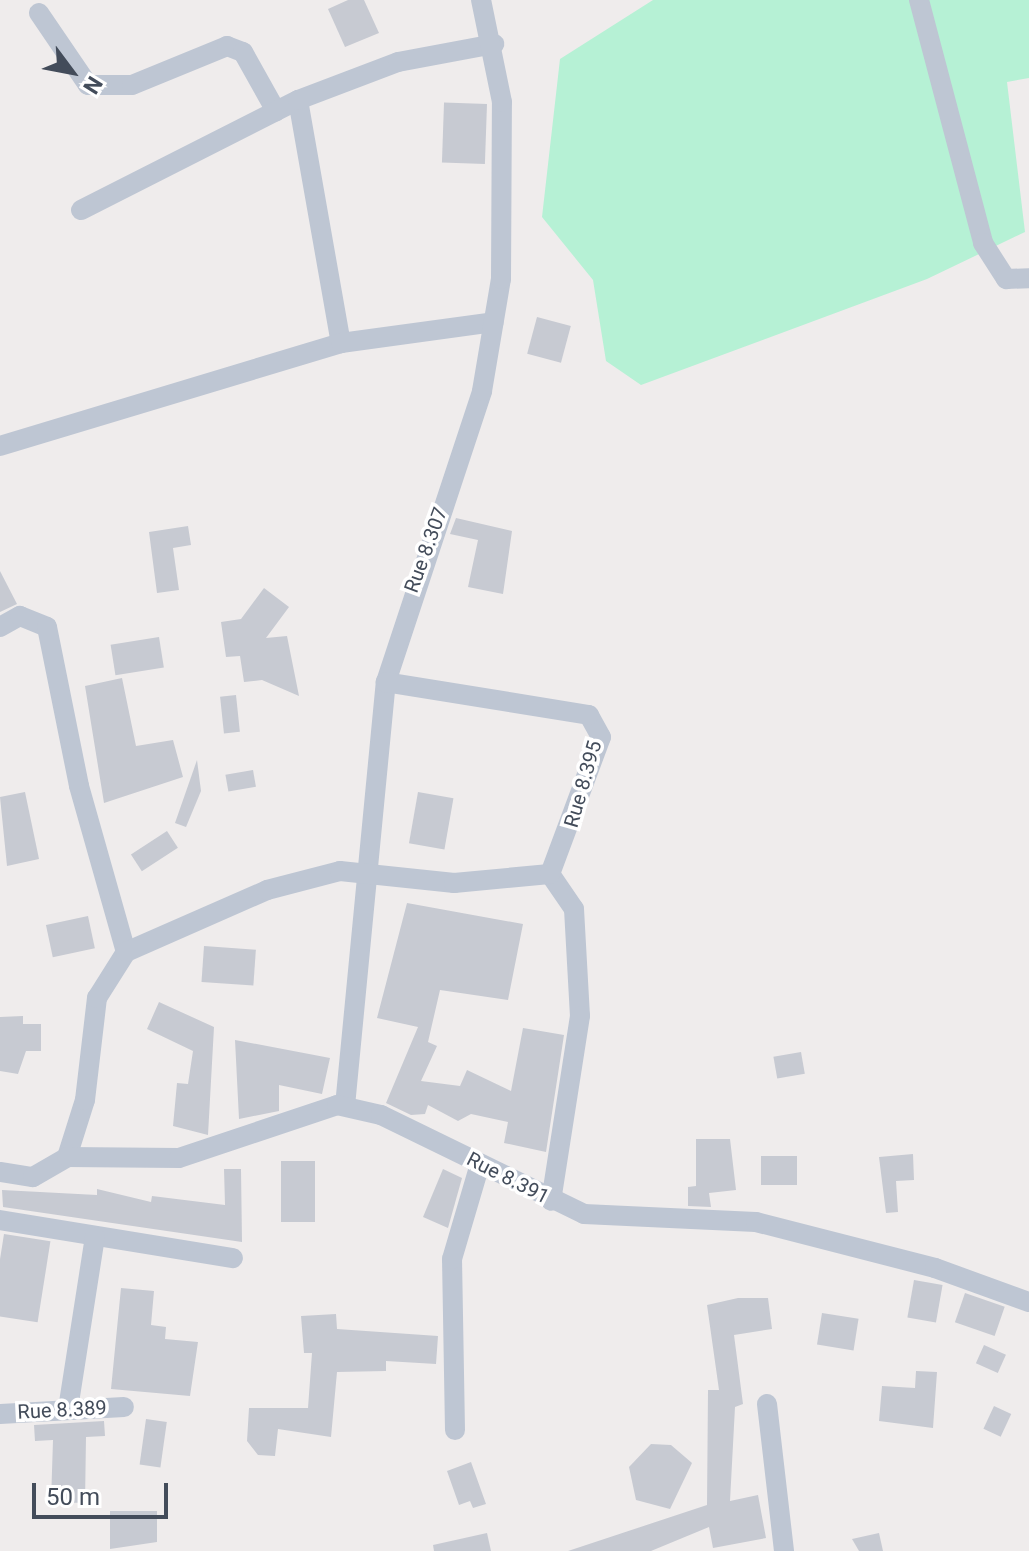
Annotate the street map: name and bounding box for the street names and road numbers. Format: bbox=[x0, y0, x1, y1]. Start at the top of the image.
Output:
street label: Rue 8.307 bbox=[399, 504, 453, 596]
street label: Rue 8.395 bbox=[559, 738, 607, 830]
street label: Rue 8.391 bbox=[463, 1147, 553, 1209]
street label: Rue 8.389 bbox=[17, 1396, 107, 1424]

